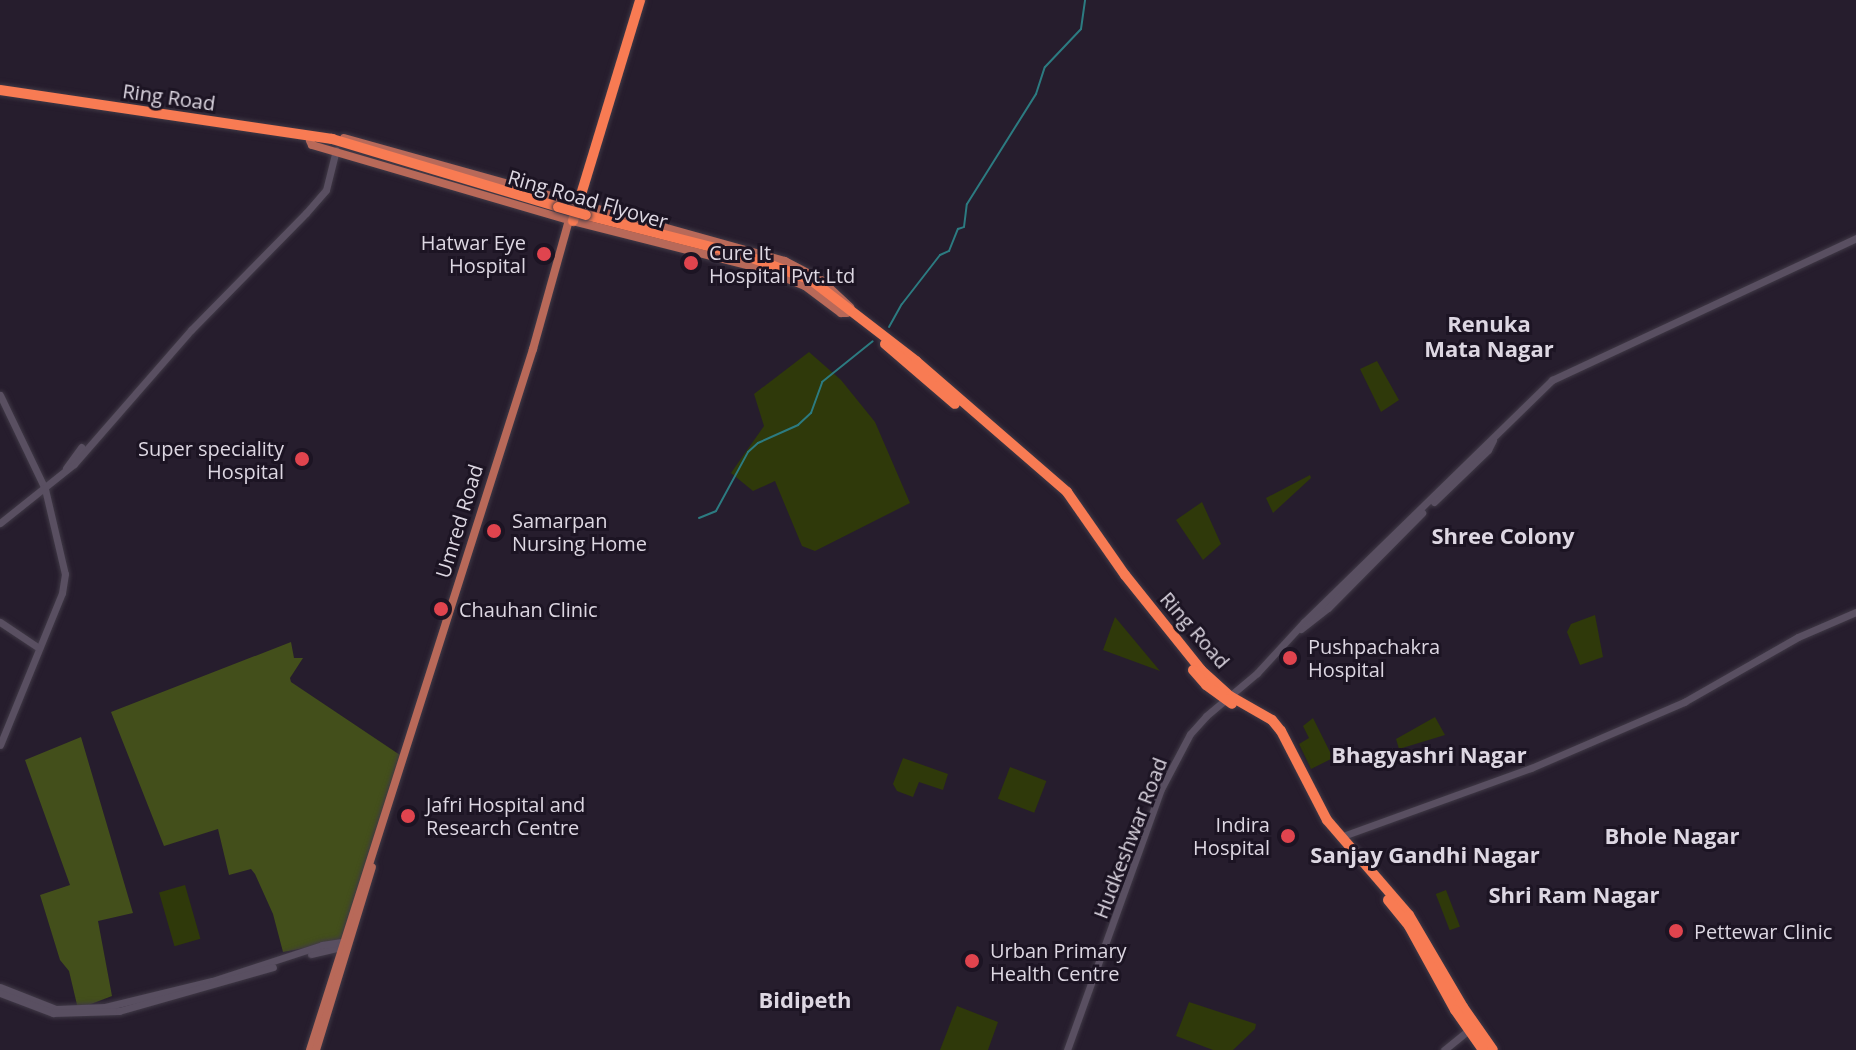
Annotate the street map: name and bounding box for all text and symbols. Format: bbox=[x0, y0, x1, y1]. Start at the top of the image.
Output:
street label: Ring Road bbox=[121, 79, 217, 115]
street label: Ring Road Flyover bbox=[505, 165, 671, 233]
place label: Hatwar Eye Hospital bbox=[421, 230, 526, 277]
place label: Cure It Hospital Pvt.Ltd bbox=[709, 240, 855, 287]
marker: Hatwar Eye Hospital bbox=[533, 243, 555, 265]
marker: Cure It Hospital Pvt.Ltd bbox=[680, 252, 702, 274]
district label: Renuka Mata Nagar bbox=[1424, 310, 1554, 362]
place label: Super speciality Hospital bbox=[138, 436, 284, 483]
marker: Super speciality Hospital bbox=[291, 448, 313, 470]
street label: Umred Road bbox=[430, 461, 488, 581]
place label: Samarpan Nursing Home bbox=[512, 508, 647, 555]
marker: Samarpan Nursing Home bbox=[483, 520, 505, 542]
district label: Shree Colony bbox=[1431, 523, 1575, 549]
street label: Ring Road bbox=[1155, 587, 1235, 673]
place label: Chauhan Clinic bbox=[459, 597, 598, 621]
marker: Chauhan Clinic bbox=[430, 598, 452, 620]
place label: Pushpachakra Hospital bbox=[1308, 634, 1440, 681]
marker: Pushpachakra Hospital bbox=[1279, 647, 1301, 669]
district label: Bhagyashri Nagar bbox=[1331, 742, 1527, 768]
street label: Hudkeshwar Road bbox=[1088, 754, 1172, 922]
place label: Jafri Hospital and Research Centre bbox=[426, 792, 585, 839]
marker: Jafri Hospital and Research Centre bbox=[397, 805, 419, 827]
place label: Indira Hospital bbox=[1193, 812, 1270, 859]
district label: Bhole Nagar bbox=[1604, 823, 1740, 849]
marker: Indira Hospital bbox=[1277, 825, 1299, 847]
district label: Sanjay Gandhi Nagar bbox=[1310, 842, 1540, 868]
district label: Shri Ram Nagar bbox=[1488, 882, 1660, 908]
place label: Pettewar Clinic bbox=[1694, 919, 1832, 943]
marker: Pettewar Clinic bbox=[1665, 920, 1687, 942]
place label: Urban Primary Health Centre bbox=[990, 938, 1127, 985]
marker: Urban Primary Health Centre bbox=[961, 950, 983, 972]
district label: Bidipeth bbox=[758, 987, 852, 1013]

